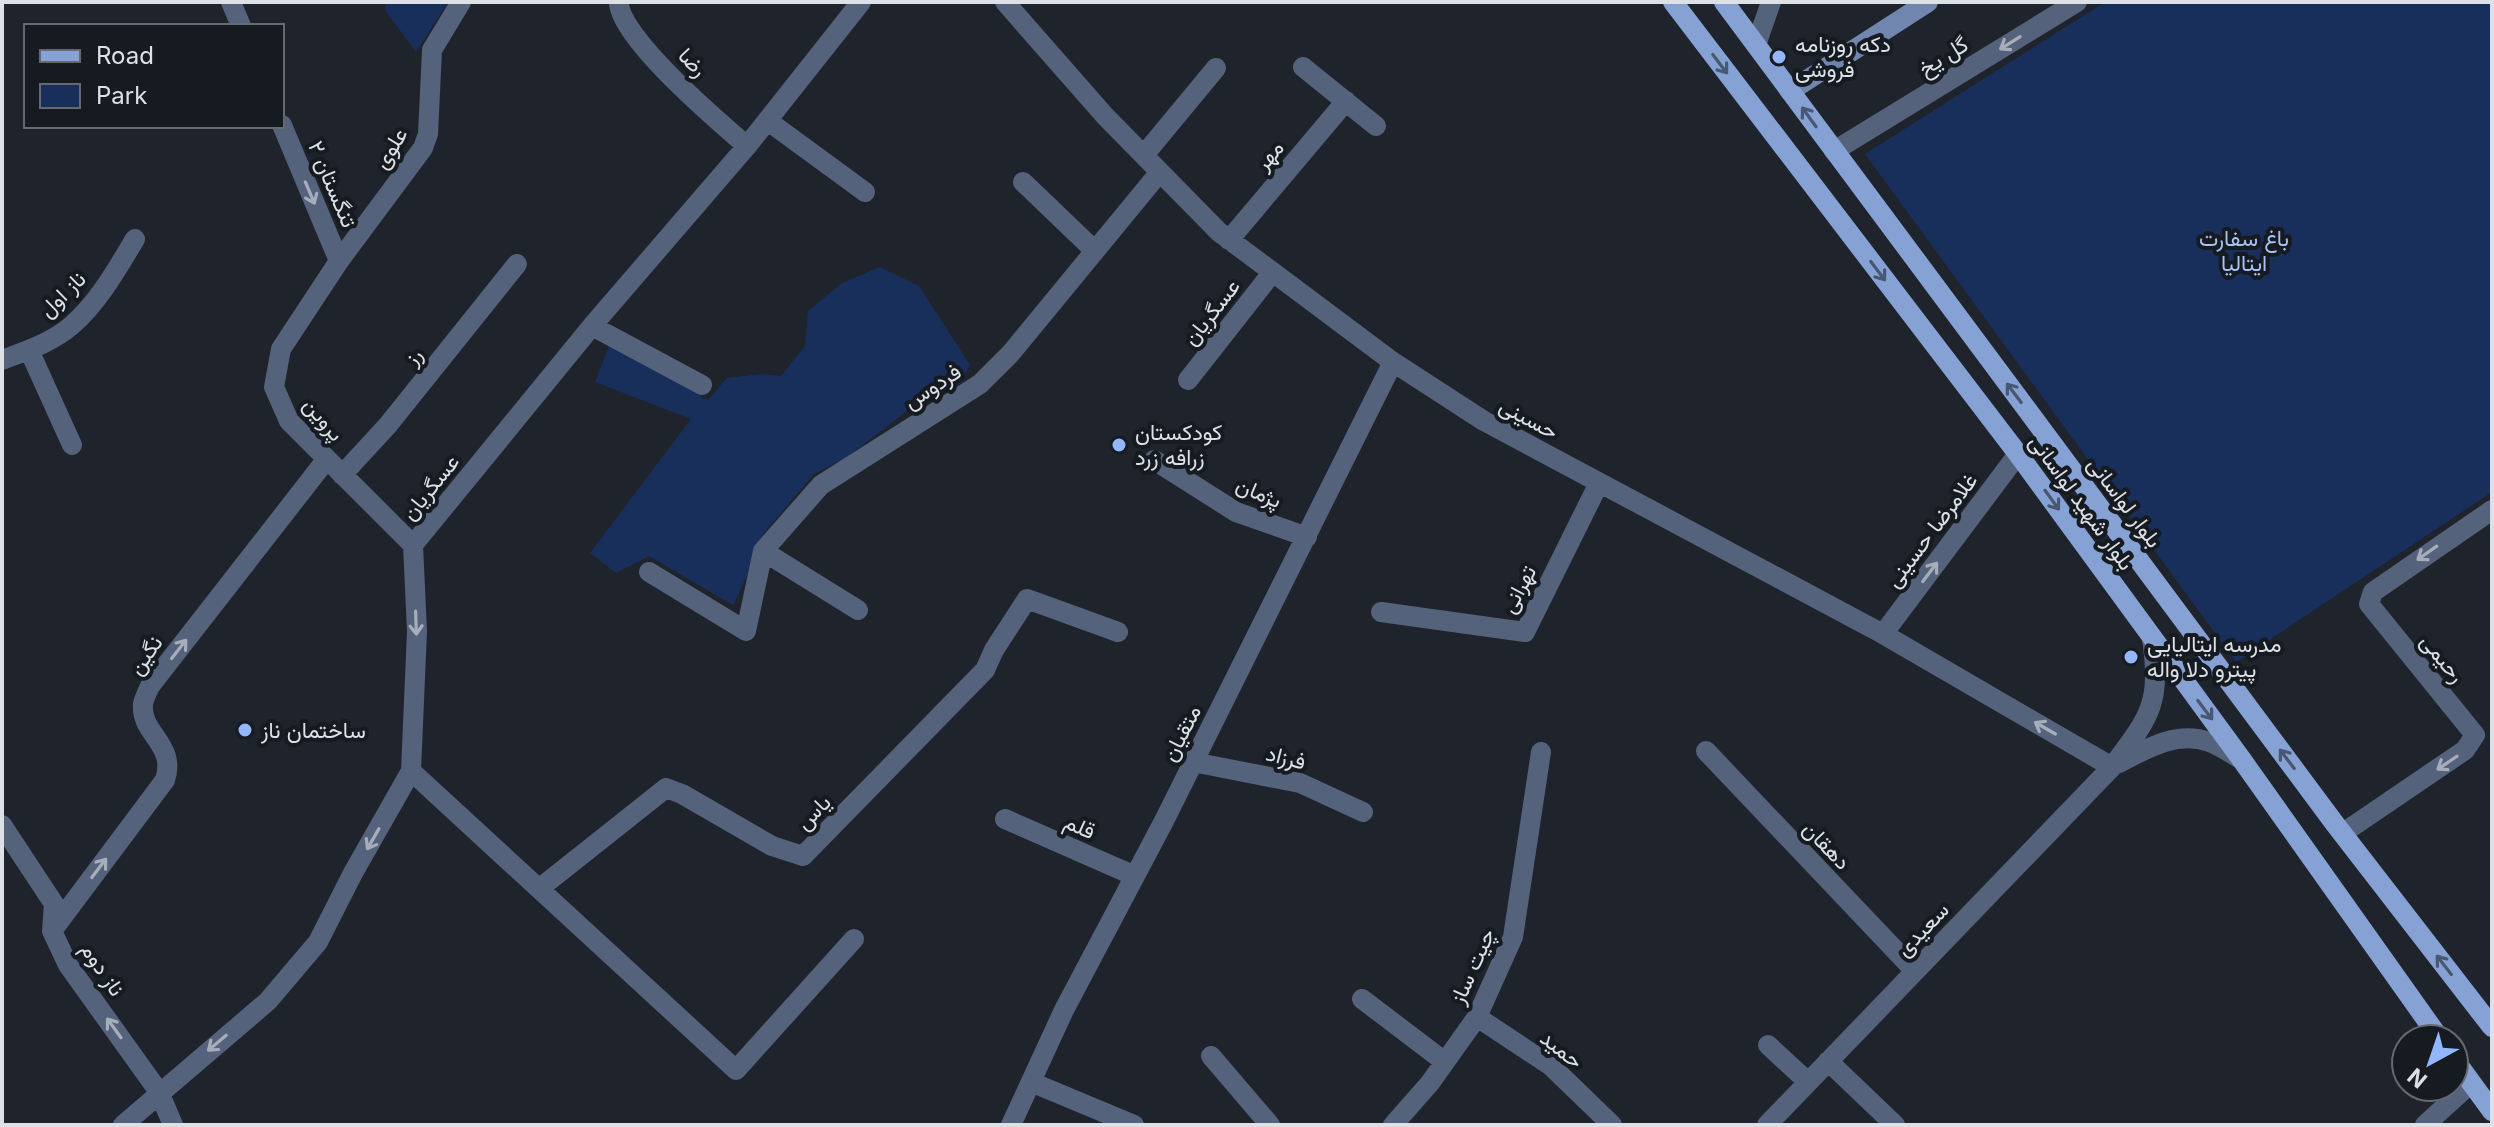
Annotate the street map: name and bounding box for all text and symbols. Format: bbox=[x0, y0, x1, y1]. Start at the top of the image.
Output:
legend bbox=[24, 24, 284, 128]
place label: دکه روزنامه فروشی bbox=[1795, 31, 1891, 83]
street label: گل یخ bbox=[1913, 31, 1974, 83]
one-way arrow bbox=[1999, 35, 2022, 51]
text: Road bbox=[96, 41, 154, 70]
street label: رضا bbox=[673, 42, 713, 83]
marker: دکه روزنامه فروشی bbox=[1770, 48, 1788, 66]
one-way arrow bbox=[1712, 53, 1729, 74]
text: Park bbox=[96, 81, 147, 110]
one-way arrow bbox=[1801, 107, 1818, 128]
street label: علوی bbox=[367, 123, 413, 174]
street label: مهر bbox=[1248, 135, 1290, 177]
street label: تنگستان ۲ bbox=[303, 137, 363, 231]
one-way arrow bbox=[304, 180, 319, 205]
park label: باغ سفارت ایتالیا bbox=[2199, 225, 2289, 276]
one-way arrow bbox=[1870, 260, 1887, 281]
street label: ناز اول bbox=[33, 266, 91, 323]
street label: عسگریان bbox=[1177, 274, 1246, 351]
street label: رز bbox=[398, 342, 429, 371]
street label: فردوس bbox=[898, 358, 966, 415]
one-way arrow bbox=[2006, 383, 2023, 404]
street label: پروین bbox=[297, 392, 350, 447]
street label: حسینی bbox=[1495, 392, 1563, 445]
place label: کودکستان زرافه زرد bbox=[1135, 419, 1222, 471]
street label: بلوار شهید لواسانی bbox=[2023, 429, 2140, 575]
marker: کودکستان زرافه زرد bbox=[1110, 436, 1128, 454]
street label: عسگریان bbox=[396, 449, 465, 526]
street label: بلوار لواسانی bbox=[2082, 451, 2168, 553]
street label: غلامرضا حسینی bbox=[1880, 468, 1983, 593]
street label: پژمان bbox=[1232, 471, 1286, 515]
one-way arrow bbox=[2044, 489, 2060, 511]
one-way arrow bbox=[2417, 544, 2438, 561]
street label: تهرانی bbox=[1495, 560, 1542, 618]
one-way arrow bbox=[1921, 562, 1938, 583]
one-way arrow bbox=[409, 609, 424, 636]
street label: رحیمی bbox=[2415, 628, 2471, 688]
street label: نگین bbox=[122, 630, 169, 680]
place label: مدرسه ایتالیایی پیترو دلا واله bbox=[2147, 631, 2282, 684]
one-way arrow bbox=[170, 639, 187, 660]
marker: مدرسه ایتالیایی پیترو دلا واله bbox=[2122, 648, 2140, 666]
one-way arrow bbox=[2197, 699, 2214, 721]
street label: متقیان bbox=[1156, 700, 1206, 766]
place label: ساختمان ناز bbox=[260, 717, 366, 744]
one-way arrow bbox=[2033, 720, 2057, 735]
marker: ساختمان ناز bbox=[236, 721, 254, 739]
street label: فرزاد bbox=[1263, 740, 1308, 775]
one-way arrow bbox=[2278, 749, 2295, 770]
one-way arrow bbox=[2436, 755, 2458, 771]
street label: یاس bbox=[790, 789, 836, 836]
street label: قلم bbox=[1060, 808, 1099, 846]
street label: دهقان bbox=[1798, 815, 1856, 875]
one-way arrow bbox=[364, 827, 380, 850]
one-way arrow bbox=[90, 858, 107, 879]
street label: سعیدی bbox=[1890, 897, 1955, 962]
street label: چیت ساز bbox=[1443, 924, 1502, 1010]
street label: ناز دوم bbox=[74, 937, 130, 1002]
one-way arrow bbox=[2436, 955, 2453, 977]
one-way arrow bbox=[106, 1018, 122, 1040]
north arrow bbox=[2390, 1023, 2470, 1103]
street label: حمید bbox=[1535, 1024, 1589, 1074]
one-way arrow bbox=[208, 1034, 228, 1052]
text: N bbox=[2402, 1063, 2432, 1094]

